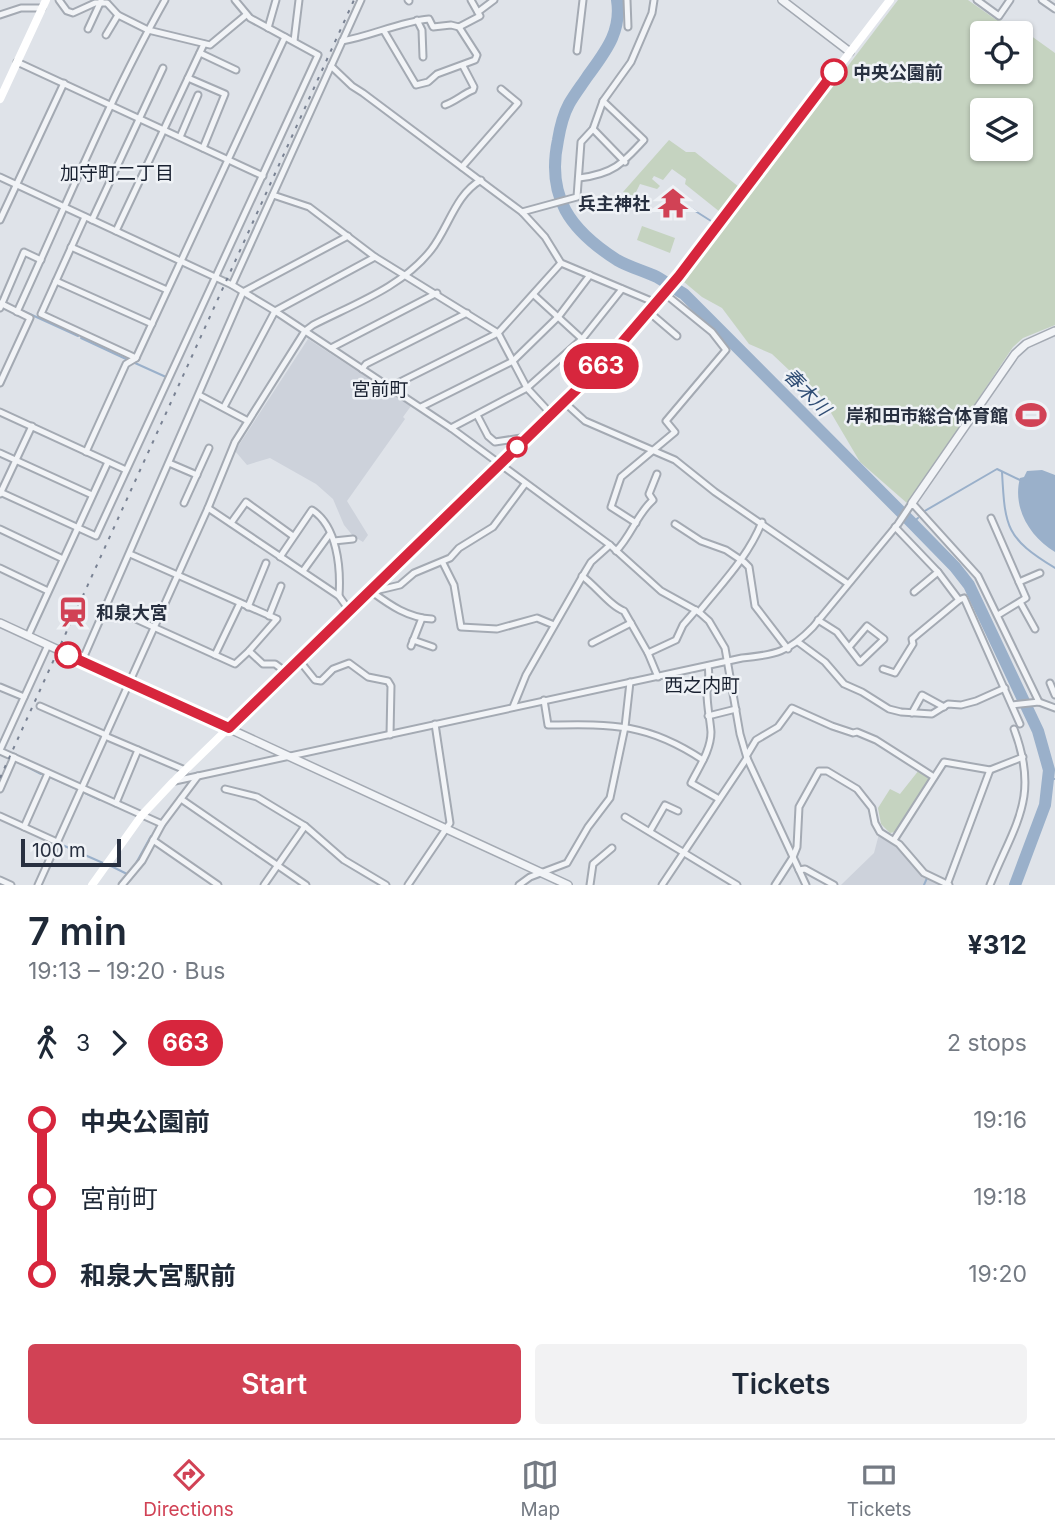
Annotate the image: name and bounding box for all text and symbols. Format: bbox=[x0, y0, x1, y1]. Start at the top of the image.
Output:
map controls bbox=[970, 21, 1033, 161]
button: locate bbox=[970, 21, 1033, 84]
marker: 中央公園前 bbox=[821, 59, 847, 85]
place label: 中央公園前 bbox=[853, 62, 943, 83]
button: layers bbox=[970, 98, 1033, 161]
district label: 加守町二丁目 bbox=[60, 162, 174, 185]
temple icon: 兵主神社 bbox=[656, 186, 690, 220]
place label: 兵主神社 bbox=[578, 193, 650, 214]
line badge: 663 bbox=[561, 343, 641, 389]
text: 663 bbox=[578, 351, 624, 380]
water label: 春木川 bbox=[779, 364, 836, 422]
district label: 宮前町 bbox=[351, 378, 409, 401]
sports icon: 岸和田市総合体育館 bbox=[1014, 398, 1048, 432]
place label: 岸和田市総合体育館 bbox=[846, 405, 1008, 426]
unlabelled marker bbox=[507, 437, 527, 457]
station icon: 和泉大宮 bbox=[56, 595, 90, 629]
place label: 和泉大宮 bbox=[96, 602, 168, 623]
unlabelled marker bbox=[55, 642, 81, 668]
district label: 西之内町 bbox=[664, 674, 740, 697]
scale bar bbox=[21, 836, 121, 868]
text: 100 m bbox=[32, 839, 86, 862]
text: 7 min bbox=[28, 908, 127, 954]
text: ¥312 bbox=[968, 929, 1027, 960]
text: 19:13 – 19:20 · Bus bbox=[28, 957, 225, 985]
icon: walk bbox=[28, 1024, 66, 1062]
icon: forward bbox=[100, 1024, 138, 1062]
text: 663 bbox=[162, 1028, 209, 1057]
text: 3 bbox=[76, 1029, 90, 1057]
text: 2 stops bbox=[947, 1029, 1027, 1057]
text: 中央公園前 bbox=[80, 1106, 210, 1137]
text: 19:16 bbox=[973, 1106, 1027, 1134]
text: 宮前町 bbox=[80, 1183, 158, 1214]
text: 19:18 bbox=[973, 1183, 1027, 1211]
text: 和泉大宮駅前 bbox=[80, 1260, 236, 1291]
text: 19:20 bbox=[968, 1260, 1027, 1288]
button: Start bbox=[28, 1344, 521, 1424]
button: Tickets bbox=[535, 1344, 1027, 1424]
tab: Directions bbox=[143, 1456, 234, 1521]
tab: Map bbox=[521, 1456, 560, 1521]
tab: Tickets bbox=[847, 1456, 912, 1521]

